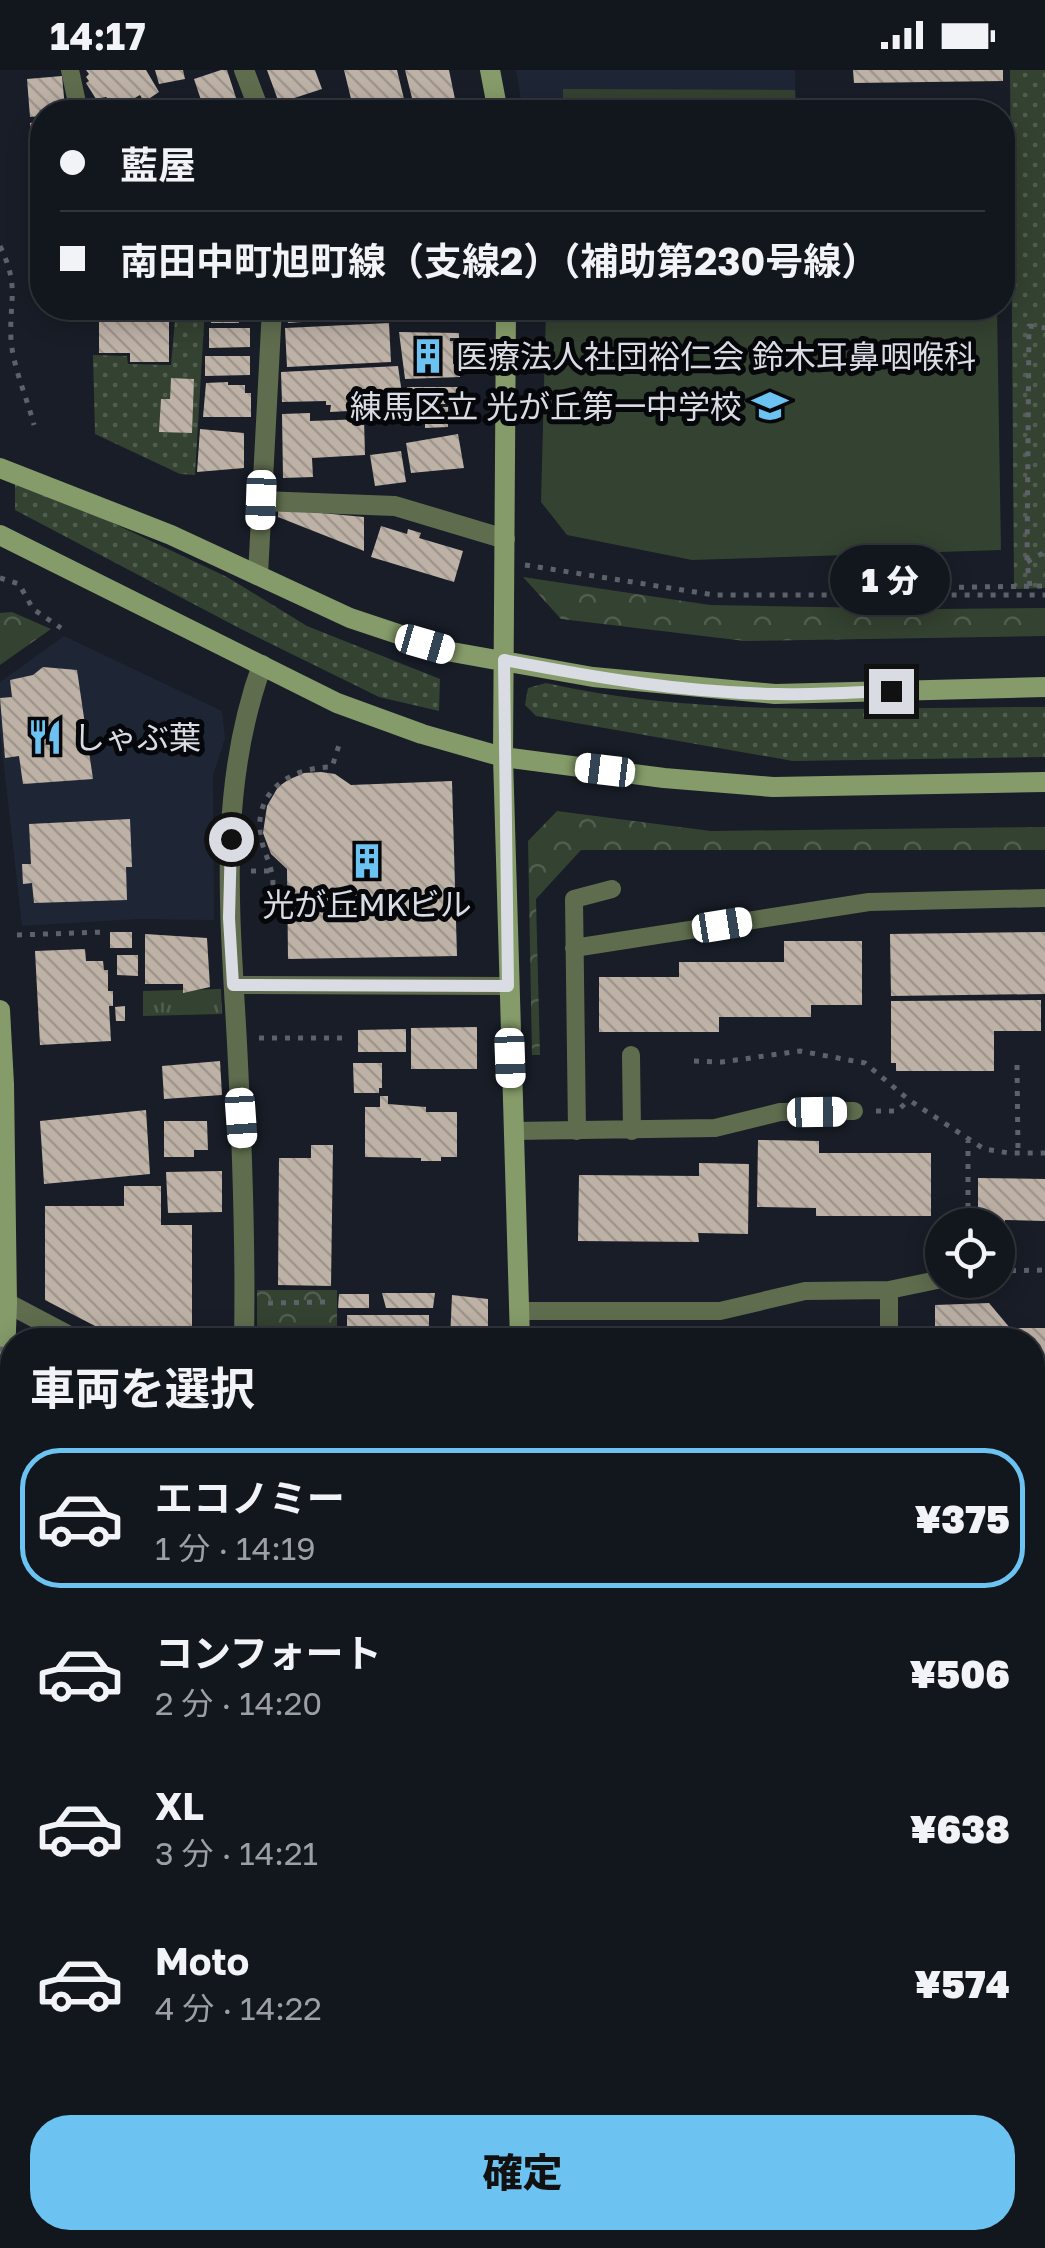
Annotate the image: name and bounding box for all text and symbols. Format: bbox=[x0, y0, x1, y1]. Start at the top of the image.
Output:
text: 14:17 bbox=[50, 13, 146, 58]
text: 藍屋 bbox=[120, 142, 196, 187]
text: 南田中町旭町線（支線2）（補助第230号線） bbox=[120, 238, 879, 283]
building icon: 医療法人社団裕仁会 鈴木耳鼻咽喉科 bbox=[409, 337, 447, 375]
place label: 医療法人社団裕仁会 鈴木耳鼻咽喉科 bbox=[456, 337, 976, 375]
place label: 練馬区立 光が丘第一中学校 bbox=[350, 387, 742, 425]
school or university icon: 練馬区立 光が丘第一中学校 bbox=[751, 387, 789, 425]
car bbox=[245, 469, 277, 531]
callout: 1 分 bbox=[831, 546, 951, 616]
text: 1 分 bbox=[862, 561, 918, 599]
car bbox=[392, 621, 458, 667]
route end bbox=[869, 669, 914, 714]
restaurant icon: しゃぶ葉 bbox=[26, 718, 64, 756]
place label: しゃぶ葉 bbox=[73, 718, 201, 756]
car bbox=[573, 751, 637, 789]
route start bbox=[209, 817, 254, 862]
building icon: 光が丘MKビル bbox=[348, 842, 386, 880]
place label: 光が丘MKビル bbox=[262, 885, 472, 923]
car bbox=[690, 905, 754, 945]
car bbox=[494, 1027, 526, 1089]
car bbox=[224, 1087, 258, 1149]
car bbox=[787, 1096, 847, 1128]
map controls bbox=[925, 1208, 1015, 1298]
button: locate bbox=[925, 1208, 1015, 1298]
text: 車両を選択 bbox=[30, 1361, 255, 1415]
icon: car bbox=[35, 1473, 125, 1563]
text: エコノミー bbox=[155, 1475, 345, 1520]
text: ¥375 bbox=[915, 1496, 1010, 1541]
text: 1 分 · 14:19 bbox=[155, 1529, 316, 1567]
icon: car bbox=[35, 1628, 125, 1718]
text: コンフォート bbox=[155, 1630, 382, 1675]
text: ¥506 bbox=[909, 1651, 1010, 1696]
text: 2 分 · 14:20 bbox=[155, 1684, 322, 1722]
icon: car bbox=[35, 1783, 125, 1873]
text: XL bbox=[155, 1783, 204, 1828]
text: ¥638 bbox=[910, 1806, 1010, 1851]
text: 3 分 · 14:21 bbox=[155, 1834, 318, 1872]
icon: car bbox=[35, 1938, 125, 2028]
text: Moto bbox=[155, 1938, 249, 1983]
text: ¥574 bbox=[914, 1961, 1010, 2006]
text: 4 分 · 14:22 bbox=[155, 1989, 322, 2027]
button: 確定 bbox=[30, 2115, 1015, 2230]

